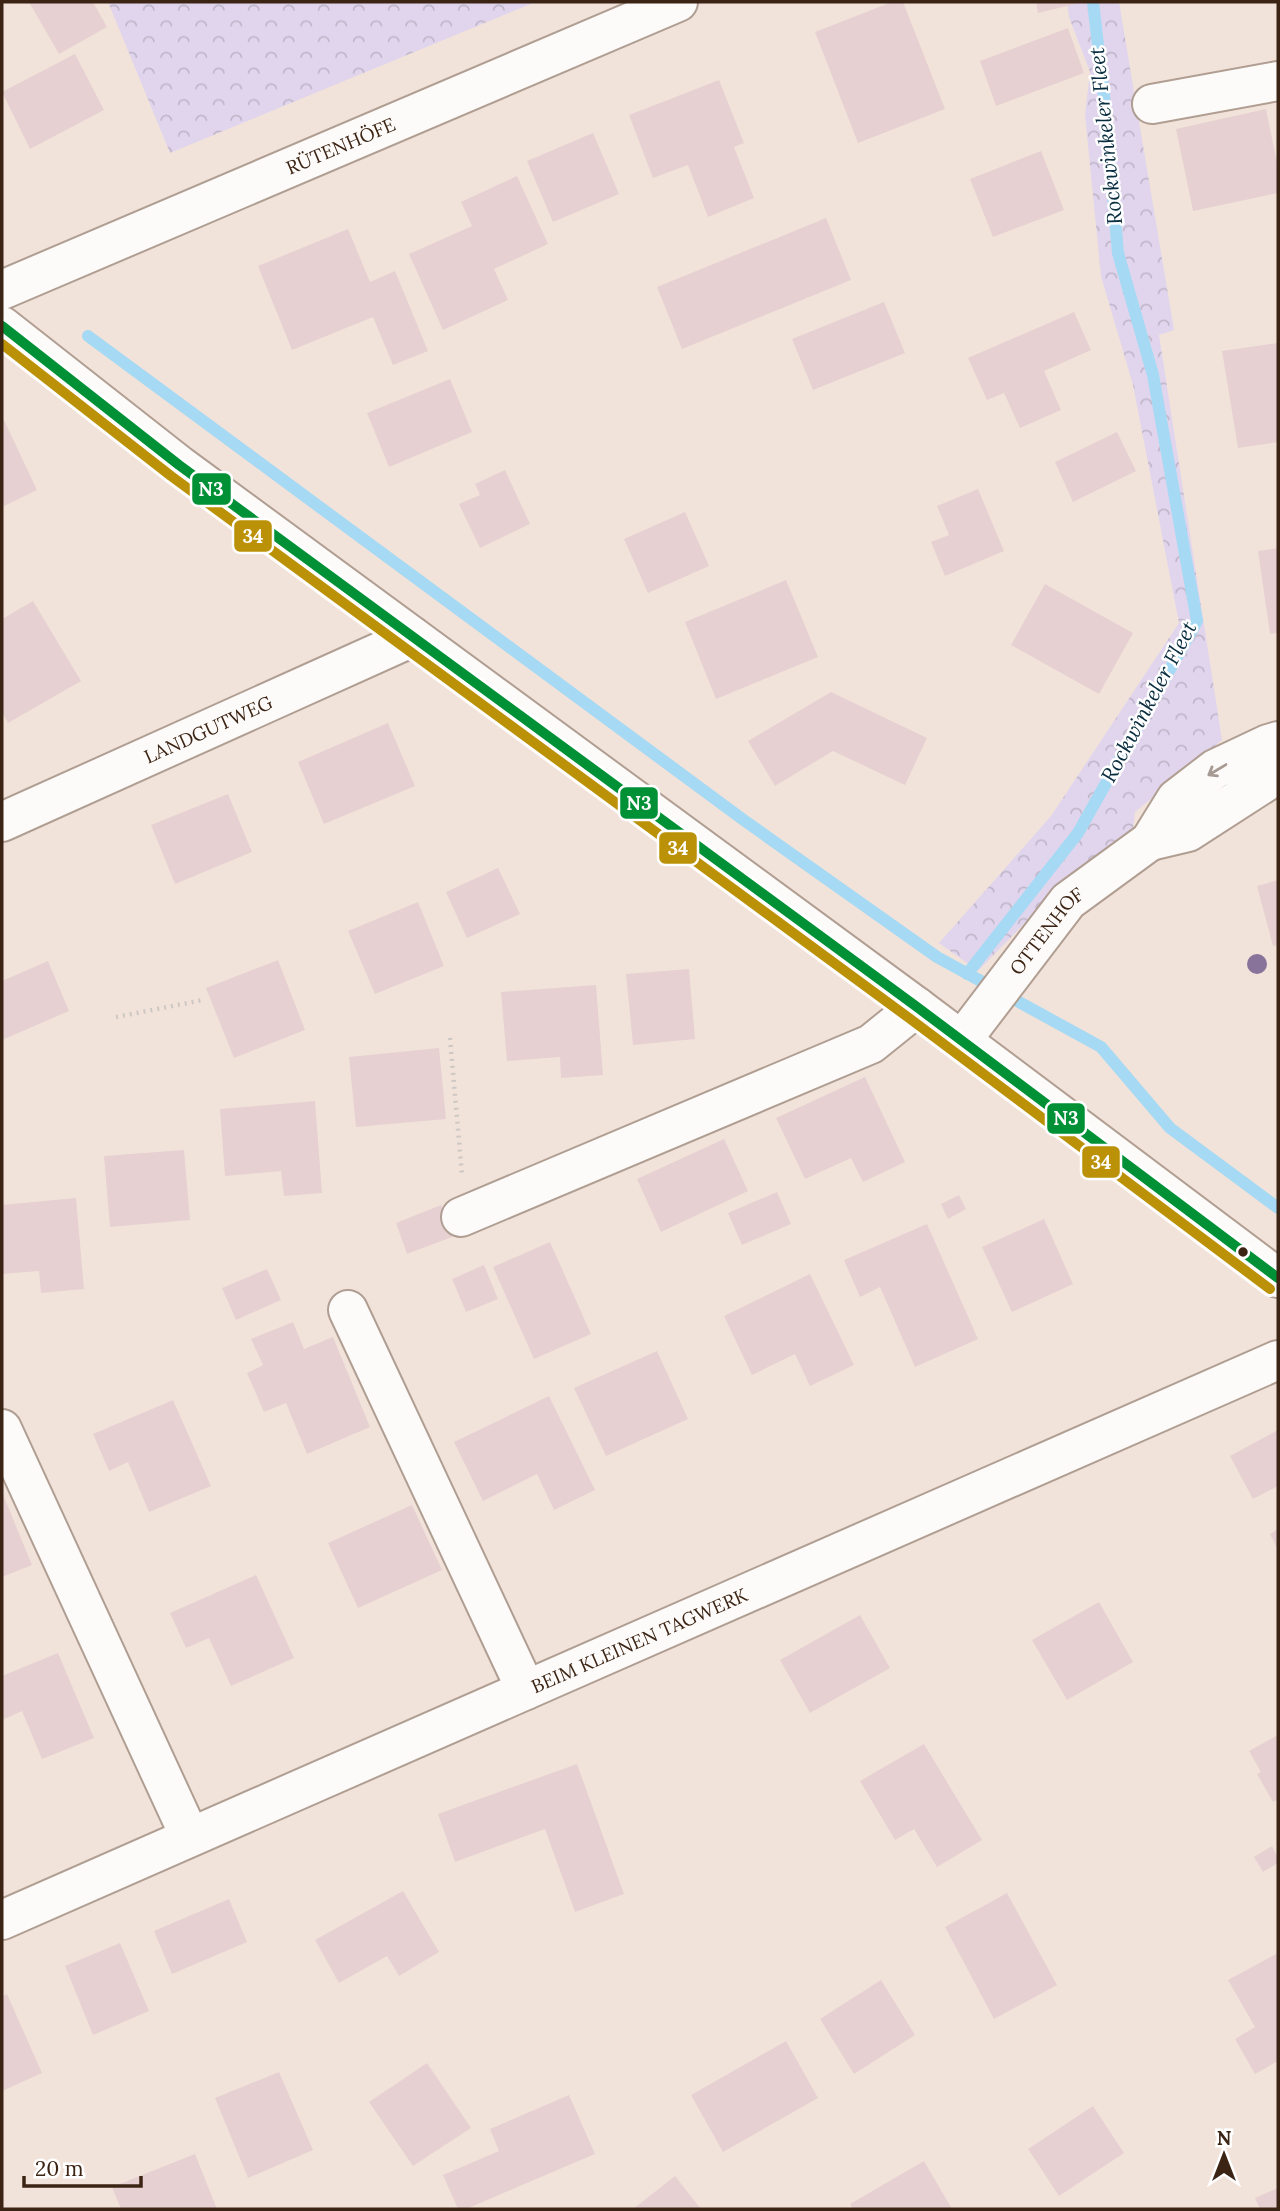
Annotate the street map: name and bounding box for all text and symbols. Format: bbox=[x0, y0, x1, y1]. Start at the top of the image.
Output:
water label: Rockwinkeler Fleet bbox=[1083, 46, 1128, 226]
street label: RÜTENHÖFE bbox=[282, 112, 399, 180]
line badge: N3 bbox=[191, 472, 232, 506]
text: N3 bbox=[198, 477, 224, 501]
line badge: 34 bbox=[233, 519, 273, 553]
text: 34 bbox=[242, 524, 264, 548]
water label: Rockwinkeler Fleet bbox=[1095, 616, 1202, 787]
street label: LANDGUTWEG bbox=[140, 690, 276, 769]
one-way arrow bbox=[1207, 763, 1227, 777]
line badge: N3 bbox=[619, 786, 659, 820]
text: N3 bbox=[626, 791, 652, 815]
line badge: 34 bbox=[658, 831, 698, 865]
text: 34 bbox=[667, 836, 689, 860]
street label: OTTENHOF bbox=[1004, 882, 1088, 979]
line badge: N3 bbox=[1046, 1102, 1086, 1135]
text: N3 bbox=[1053, 1106, 1079, 1130]
line badge: 34 bbox=[1081, 1145, 1121, 1179]
text: 34 bbox=[1090, 1150, 1112, 1174]
unlabelled marker bbox=[1236, 1245, 1250, 1259]
street label: BEIM KLEINEN TAGWERK bbox=[527, 1582, 751, 1698]
north arrow bbox=[1189, 2120, 1259, 2190]
text: N bbox=[1217, 2126, 1232, 2150]
scale bar bbox=[24, 2144, 142, 2188]
text: 20 m bbox=[35, 2155, 84, 2182]

